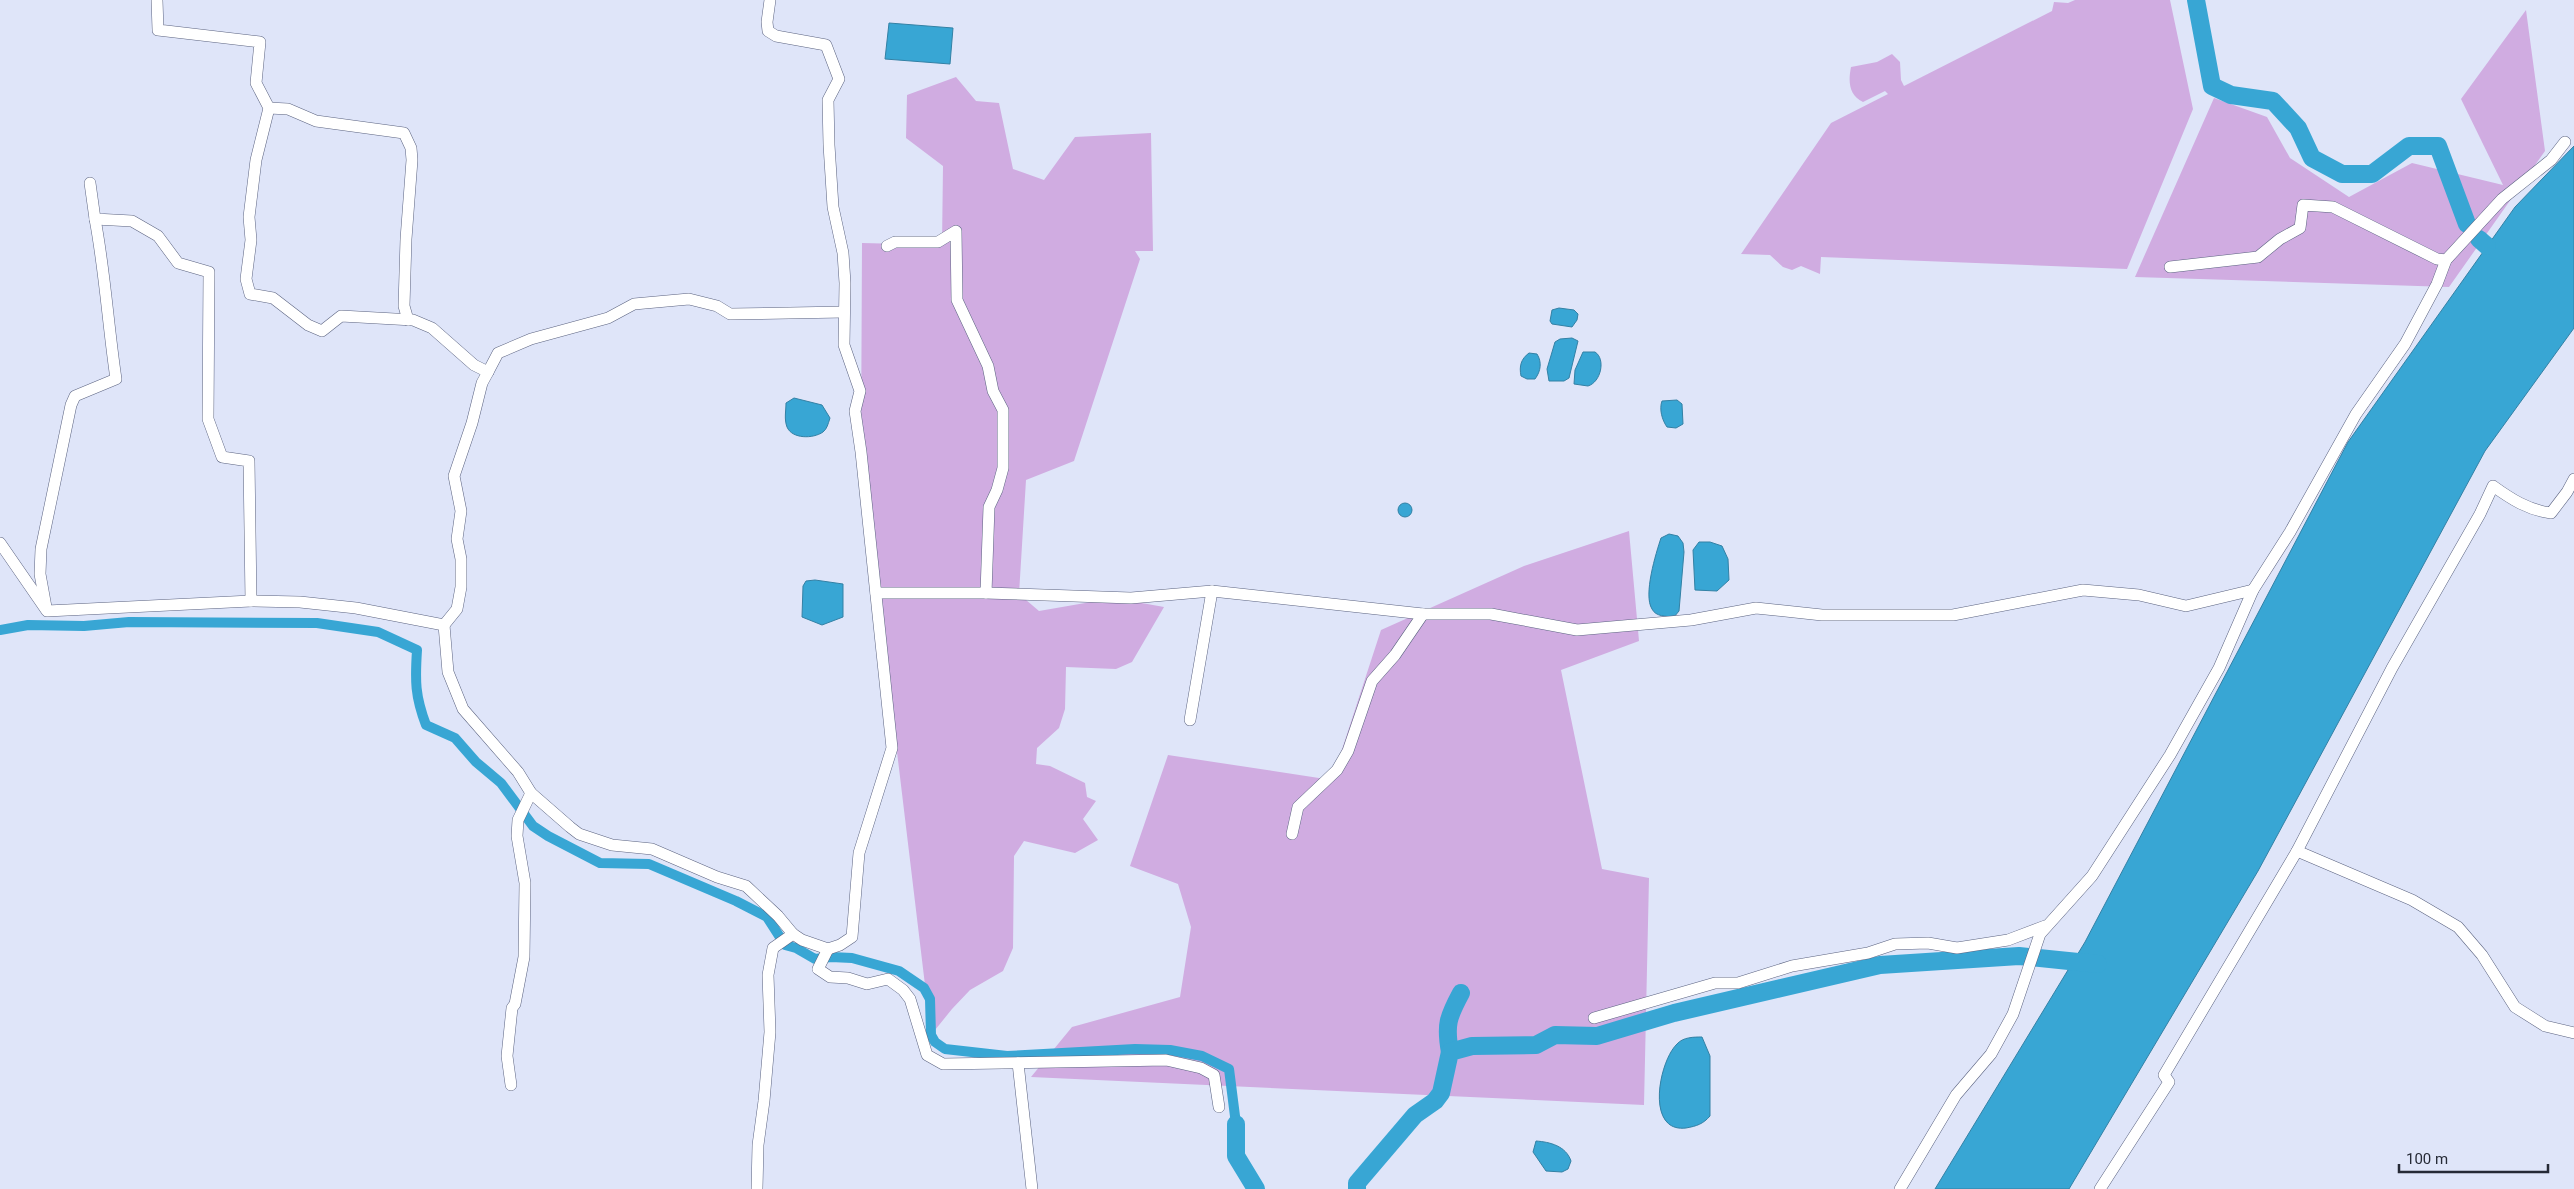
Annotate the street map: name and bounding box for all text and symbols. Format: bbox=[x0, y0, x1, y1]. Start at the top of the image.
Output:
scale bar bbox=[2399, 1142, 2548, 1174]
text: 100 m bbox=[2406, 1150, 2448, 1168]

